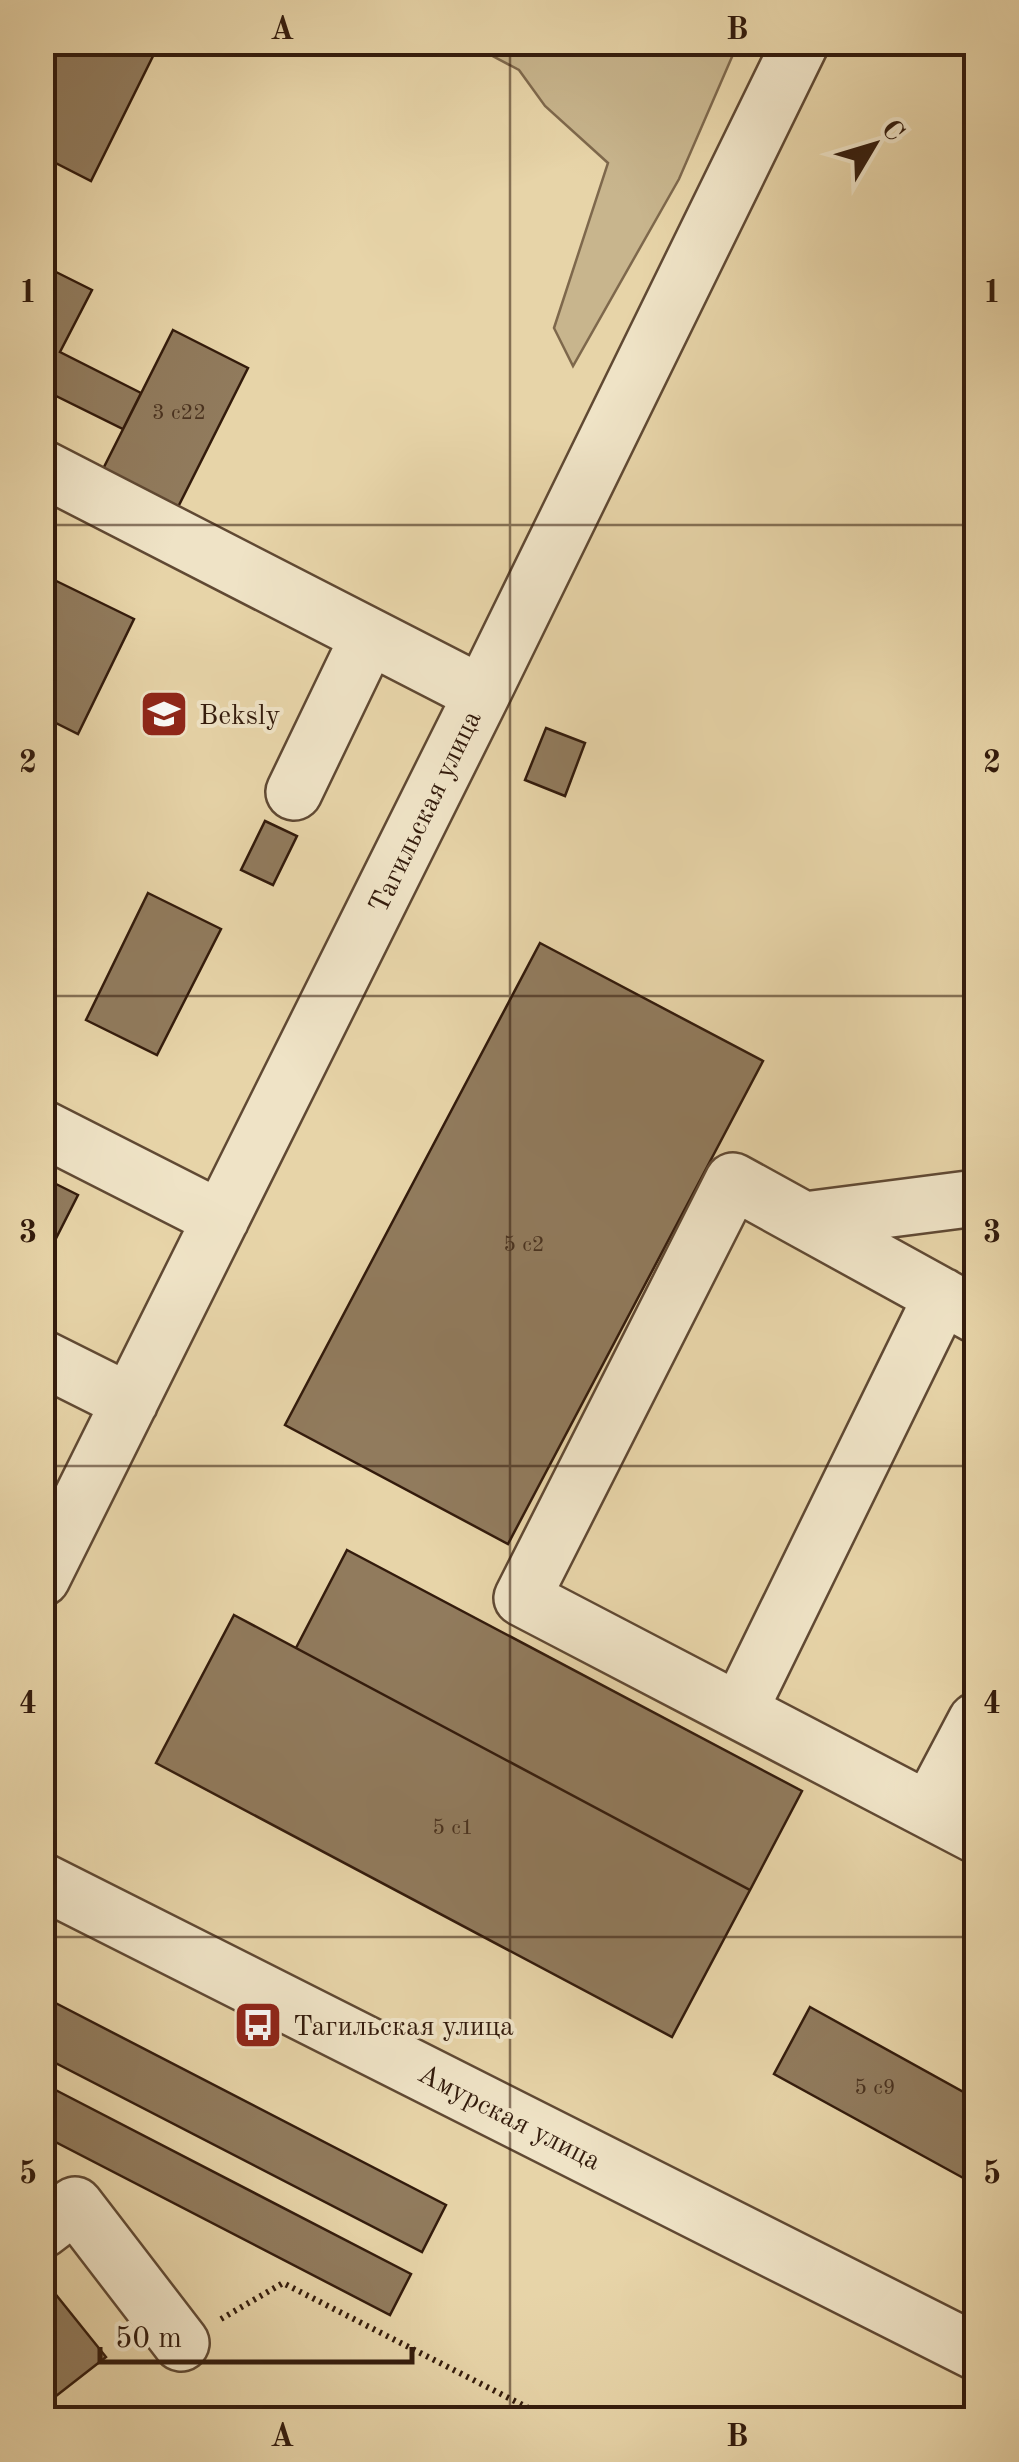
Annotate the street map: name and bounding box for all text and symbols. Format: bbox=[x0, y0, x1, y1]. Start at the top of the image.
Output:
text: A bbox=[270, 15, 294, 47]
text: B bbox=[726, 15, 748, 47]
north arrow bbox=[824, 95, 924, 195]
text: С bbox=[875, 115, 909, 147]
text: 1 bbox=[19, 278, 37, 310]
text: 1 bbox=[983, 278, 1001, 310]
house number: 3 с22 bbox=[152, 402, 206, 424]
school or university icon: Beksly bbox=[138, 688, 190, 740]
place label: Beksly bbox=[199, 703, 280, 731]
street label: Тагильская улица bbox=[366, 707, 488, 918]
text: 2 bbox=[19, 748, 37, 780]
text: 2 bbox=[983, 748, 1001, 780]
text: 3 bbox=[19, 1218, 37, 1250]
text: 3 bbox=[983, 1218, 1001, 1250]
house number: 5 с2 bbox=[503, 1234, 545, 1256]
text: 4 bbox=[19, 1689, 37, 1721]
text: 4 bbox=[983, 1689, 1001, 1721]
house number: 5 с1 bbox=[432, 1817, 474, 1839]
bus stop icon: Тагильская улица bbox=[232, 1999, 284, 2051]
place label: Тагильская улица bbox=[293, 2014, 514, 2042]
street label: Амурская улица bbox=[413, 2061, 605, 2177]
house number: 5 с9 bbox=[854, 2077, 896, 2099]
text: 5 bbox=[19, 2159, 37, 2191]
text: 5 bbox=[983, 2159, 1001, 2191]
scale bar bbox=[100, 2302, 412, 2364]
text: 50 m bbox=[115, 2324, 182, 2354]
text: A bbox=[270, 2422, 294, 2454]
text: B bbox=[726, 2422, 748, 2454]

